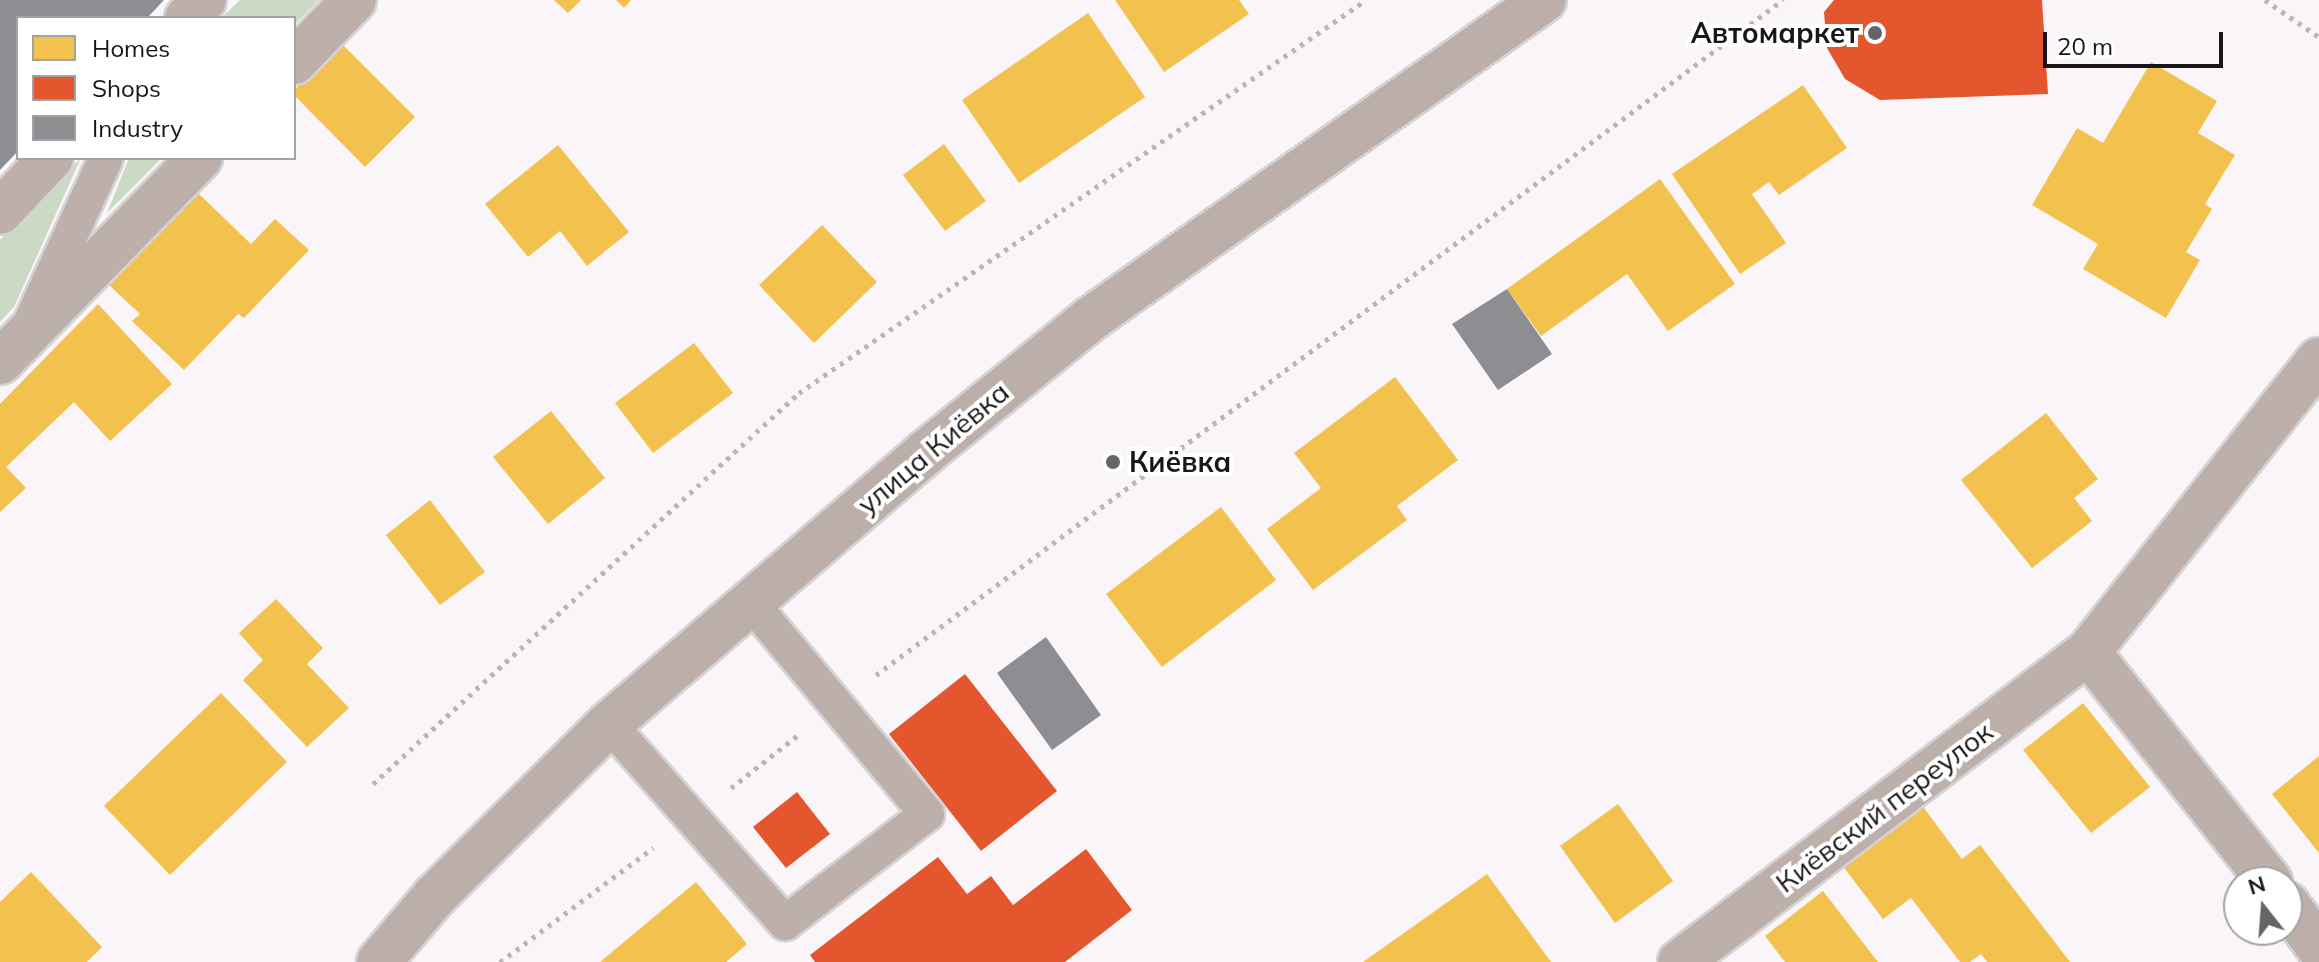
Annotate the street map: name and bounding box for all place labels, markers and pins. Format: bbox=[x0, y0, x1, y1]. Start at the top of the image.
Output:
place label: Автомаркет bbox=[1691, 16, 1859, 50]
marker: Автомаркет bbox=[1866, 24, 1884, 42]
place label: Киёвка bbox=[1129, 445, 1231, 479]
marker: Киёвка bbox=[1104, 453, 1122, 471]

